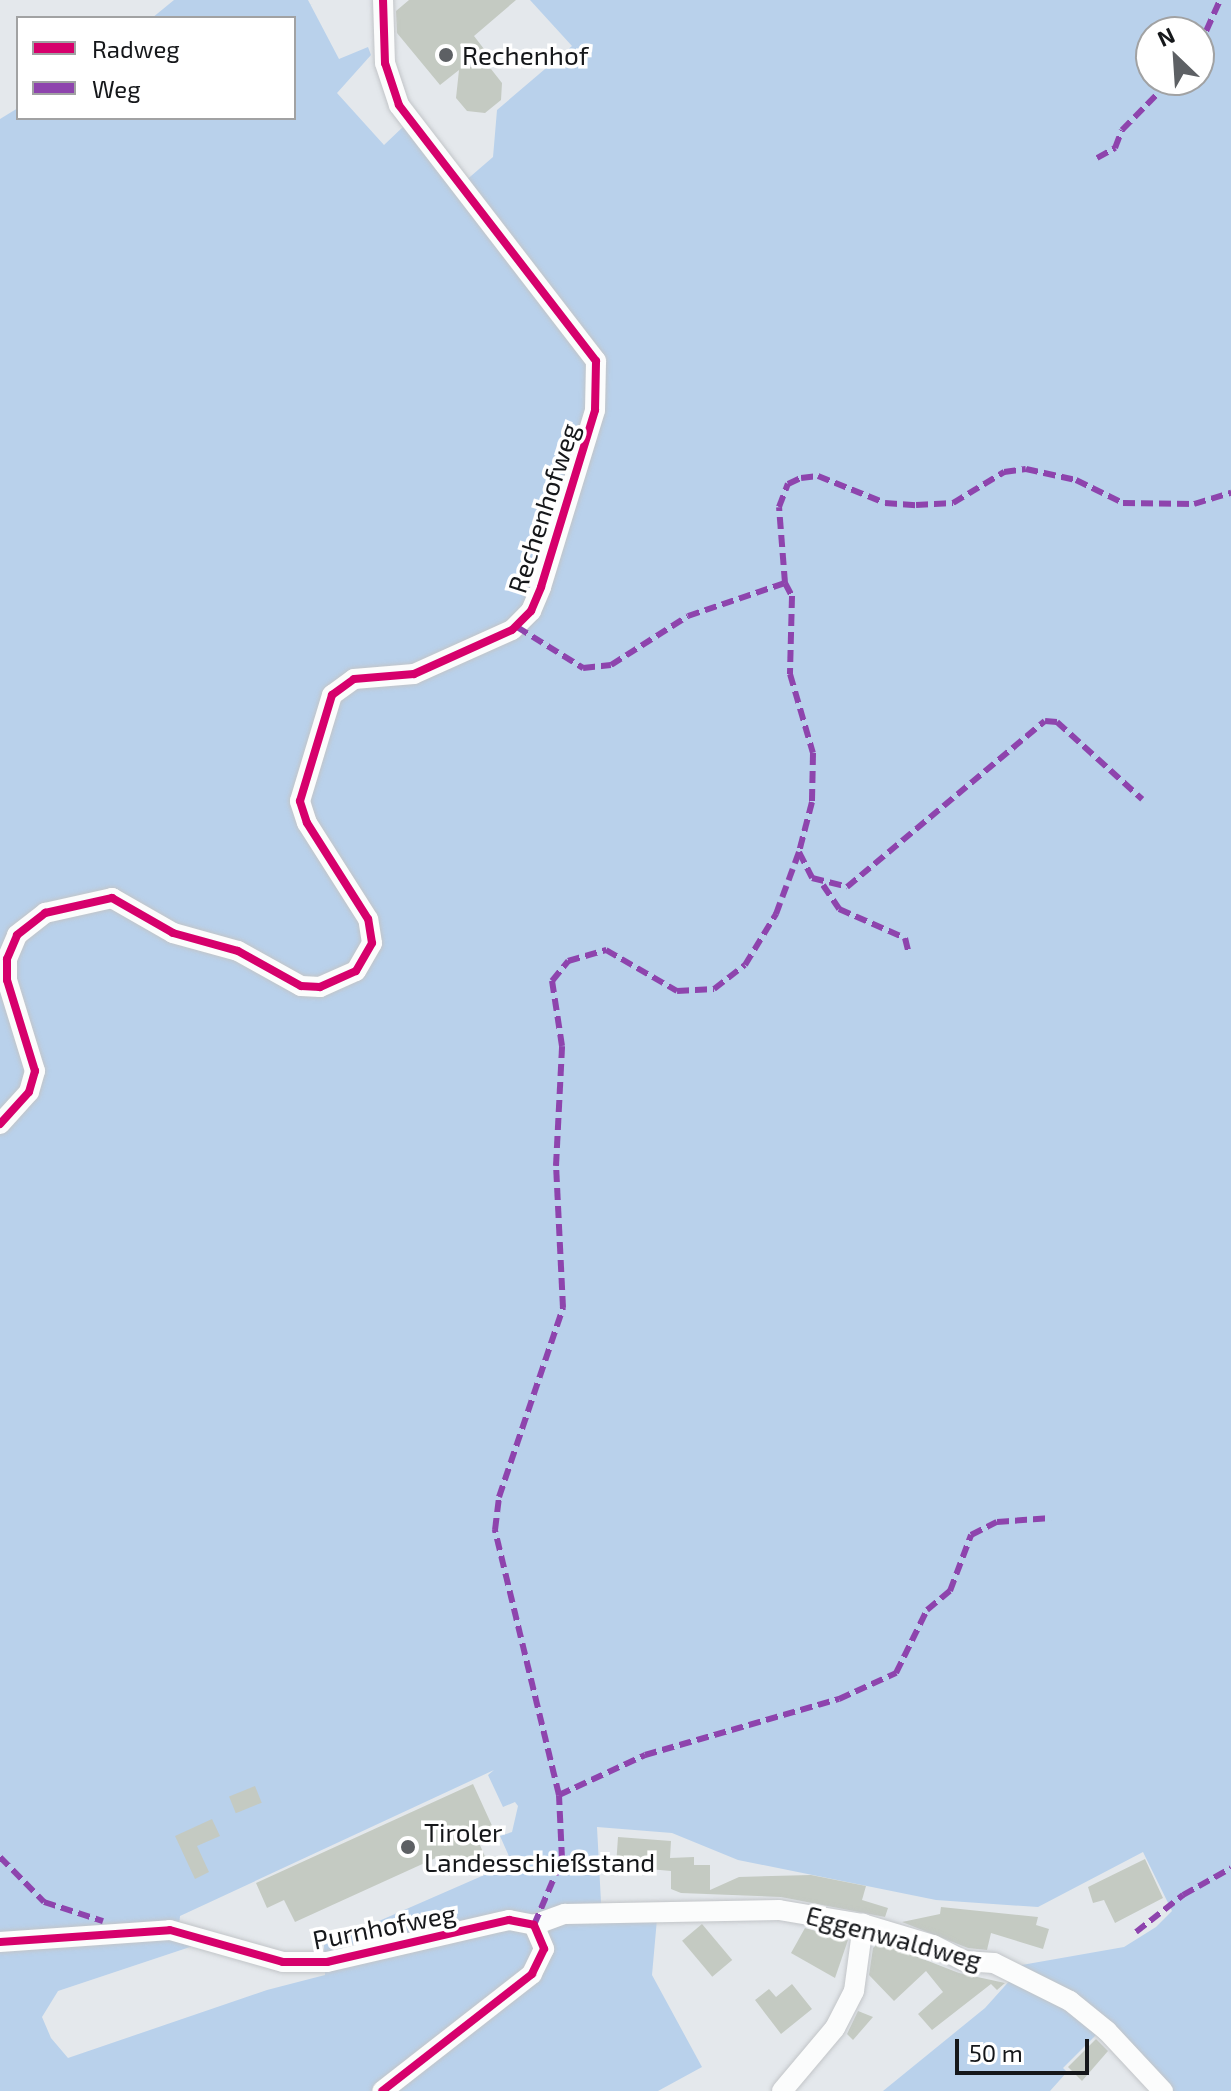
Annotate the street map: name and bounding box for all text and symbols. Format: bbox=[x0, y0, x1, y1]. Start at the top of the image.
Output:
legend bbox=[16, 16, 296, 120]
north arrow bbox=[1135, 16, 1215, 96]
text: N bbox=[1153, 21, 1178, 51]
text: Radweg bbox=[92, 34, 180, 63]
place label: Rechenhof bbox=[462, 39, 589, 71]
marker: Rechenhof bbox=[437, 46, 455, 64]
text: Weg bbox=[92, 74, 141, 103]
street label: Rechenhofweg bbox=[501, 419, 585, 597]
place label: Tiroler Landesschießstand bbox=[424, 1816, 655, 1878]
marker: Tiroler Landesschießstand bbox=[399, 1838, 417, 1856]
street label: Purnhofweg bbox=[310, 1897, 458, 1955]
street label: Eggenwaldweg bbox=[803, 1899, 985, 1975]
scale bar bbox=[959, 2023, 1093, 2073]
text: 50 m bbox=[969, 2038, 1023, 2067]

